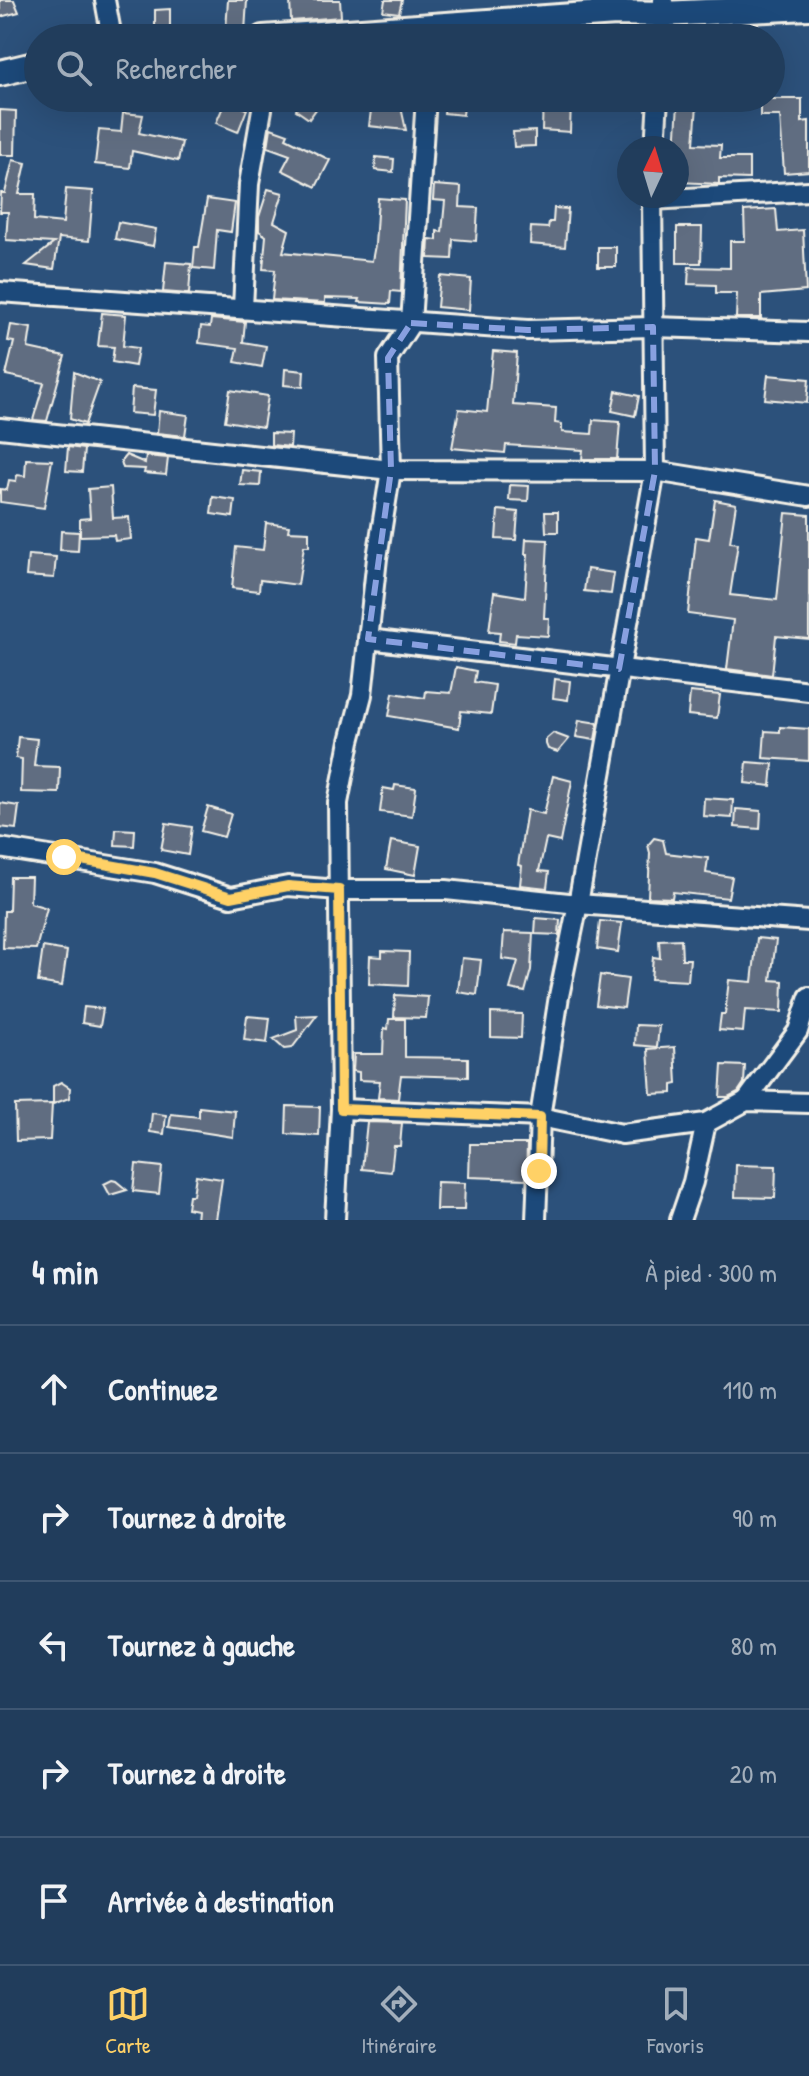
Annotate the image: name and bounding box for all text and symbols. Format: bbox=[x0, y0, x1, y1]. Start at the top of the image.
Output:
search box bbox=[24, 24, 785, 112]
icon: search bbox=[52, 46, 96, 90]
text: Rechercher bbox=[116, 48, 237, 88]
north arrow bbox=[617, 136, 689, 208]
route start bbox=[46, 839, 82, 875]
route end bbox=[521, 1153, 557, 1189]
text: 4 min bbox=[32, 1249, 99, 1295]
text: À pied · 300 m bbox=[645, 1255, 777, 1290]
icon: ahead bbox=[32, 1367, 76, 1411]
text: Continuez bbox=[108, 1369, 217, 1409]
text: 110 m bbox=[723, 1372, 777, 1407]
icon: right bbox=[32, 1495, 76, 1539]
text: Tournez à droite bbox=[108, 1497, 286, 1537]
text: 90 m bbox=[732, 1500, 777, 1535]
icon: left bbox=[32, 1623, 76, 1667]
text: Tournez à gauche bbox=[108, 1625, 295, 1665]
text: 80 m bbox=[730, 1628, 777, 1663]
icon: right bbox=[32, 1751, 76, 1795]
text: Tournez à droite bbox=[108, 1753, 286, 1793]
text: 20 m bbox=[730, 1756, 777, 1791]
icon: arrive bbox=[32, 1879, 76, 1923]
text: Arrivée à destination bbox=[108, 1881, 334, 1921]
tab: Carte bbox=[105, 1982, 151, 2060]
tab: Itinéraire bbox=[361, 1982, 437, 2060]
tab: Favoris bbox=[647, 1982, 704, 2060]

